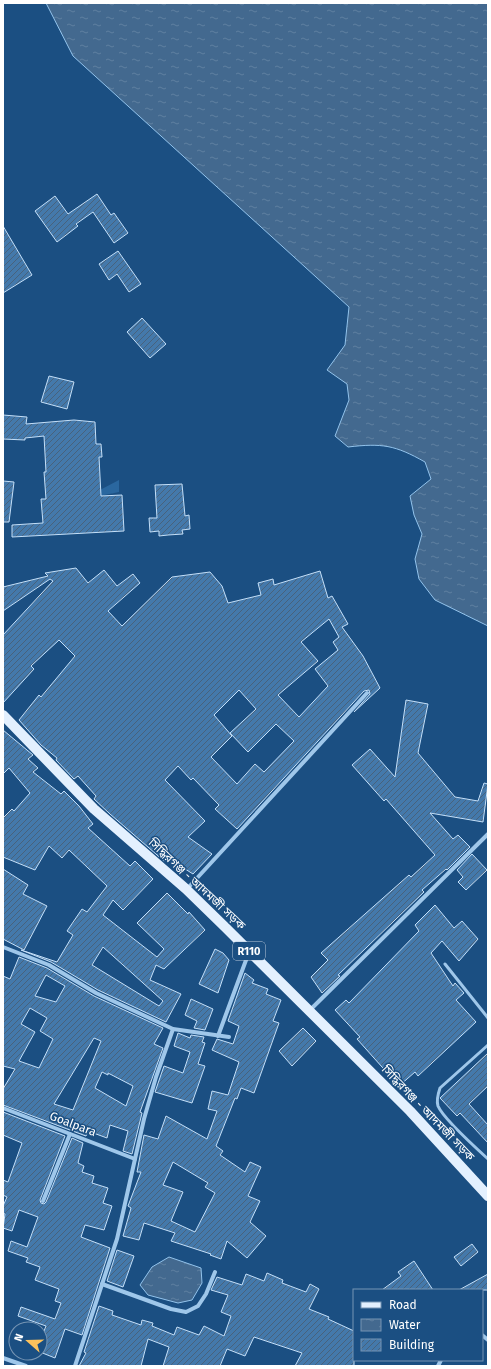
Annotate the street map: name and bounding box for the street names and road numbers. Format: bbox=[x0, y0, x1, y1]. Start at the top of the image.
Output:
street label: সিদ্ধিরগঞ্জ - আদমজী সড়ক bbox=[145, 834, 249, 933]
road number: R110 bbox=[233, 942, 265, 960]
street label: সিদ্ধিরগঞ্জ - আদমজী সড়ক bbox=[378, 1061, 478, 1164]
street label: Goalpara bbox=[48, 1109, 98, 1139]

